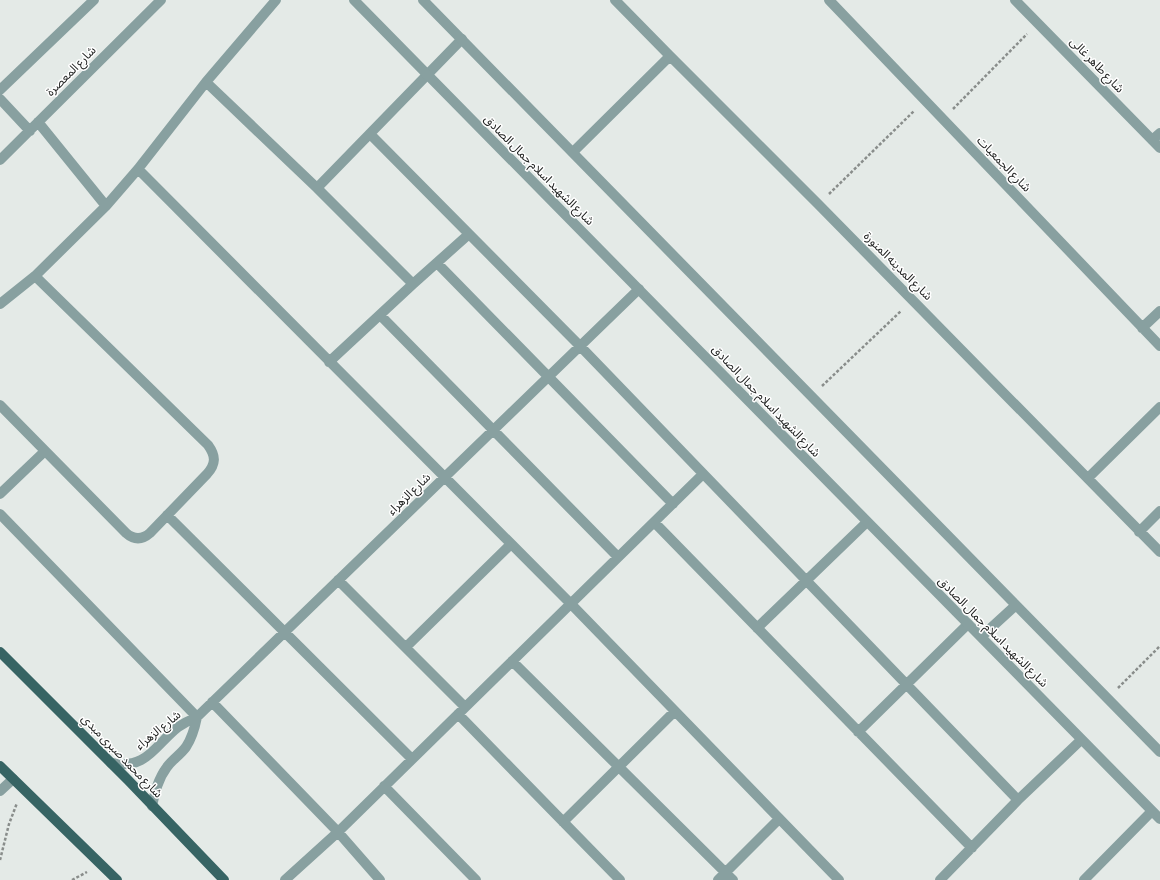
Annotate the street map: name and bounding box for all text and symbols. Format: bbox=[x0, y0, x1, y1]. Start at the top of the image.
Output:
street label: شارع طاهر غالى bbox=[1066, 34, 1127, 97]
street label: شارع المعصرة bbox=[43, 43, 100, 100]
street label: شارع الشهيد اسلام جمال الصادق bbox=[480, 112, 597, 229]
street label: شارع الجمعيات bbox=[973, 133, 1034, 196]
street label: شارع المدينه المنورة bbox=[859, 229, 935, 305]
street label: شارع الشهيد اسلام جمال الصادق bbox=[707, 342, 823, 461]
street label: شارع الزهراء bbox=[385, 470, 435, 519]
street label: شارع الشهيد اسلام جمال الصادق bbox=[934, 574, 1051, 691]
street label: شارع الزهراء bbox=[132, 707, 185, 754]
street label: شارع محمد صبرى مبدي bbox=[77, 711, 165, 802]

